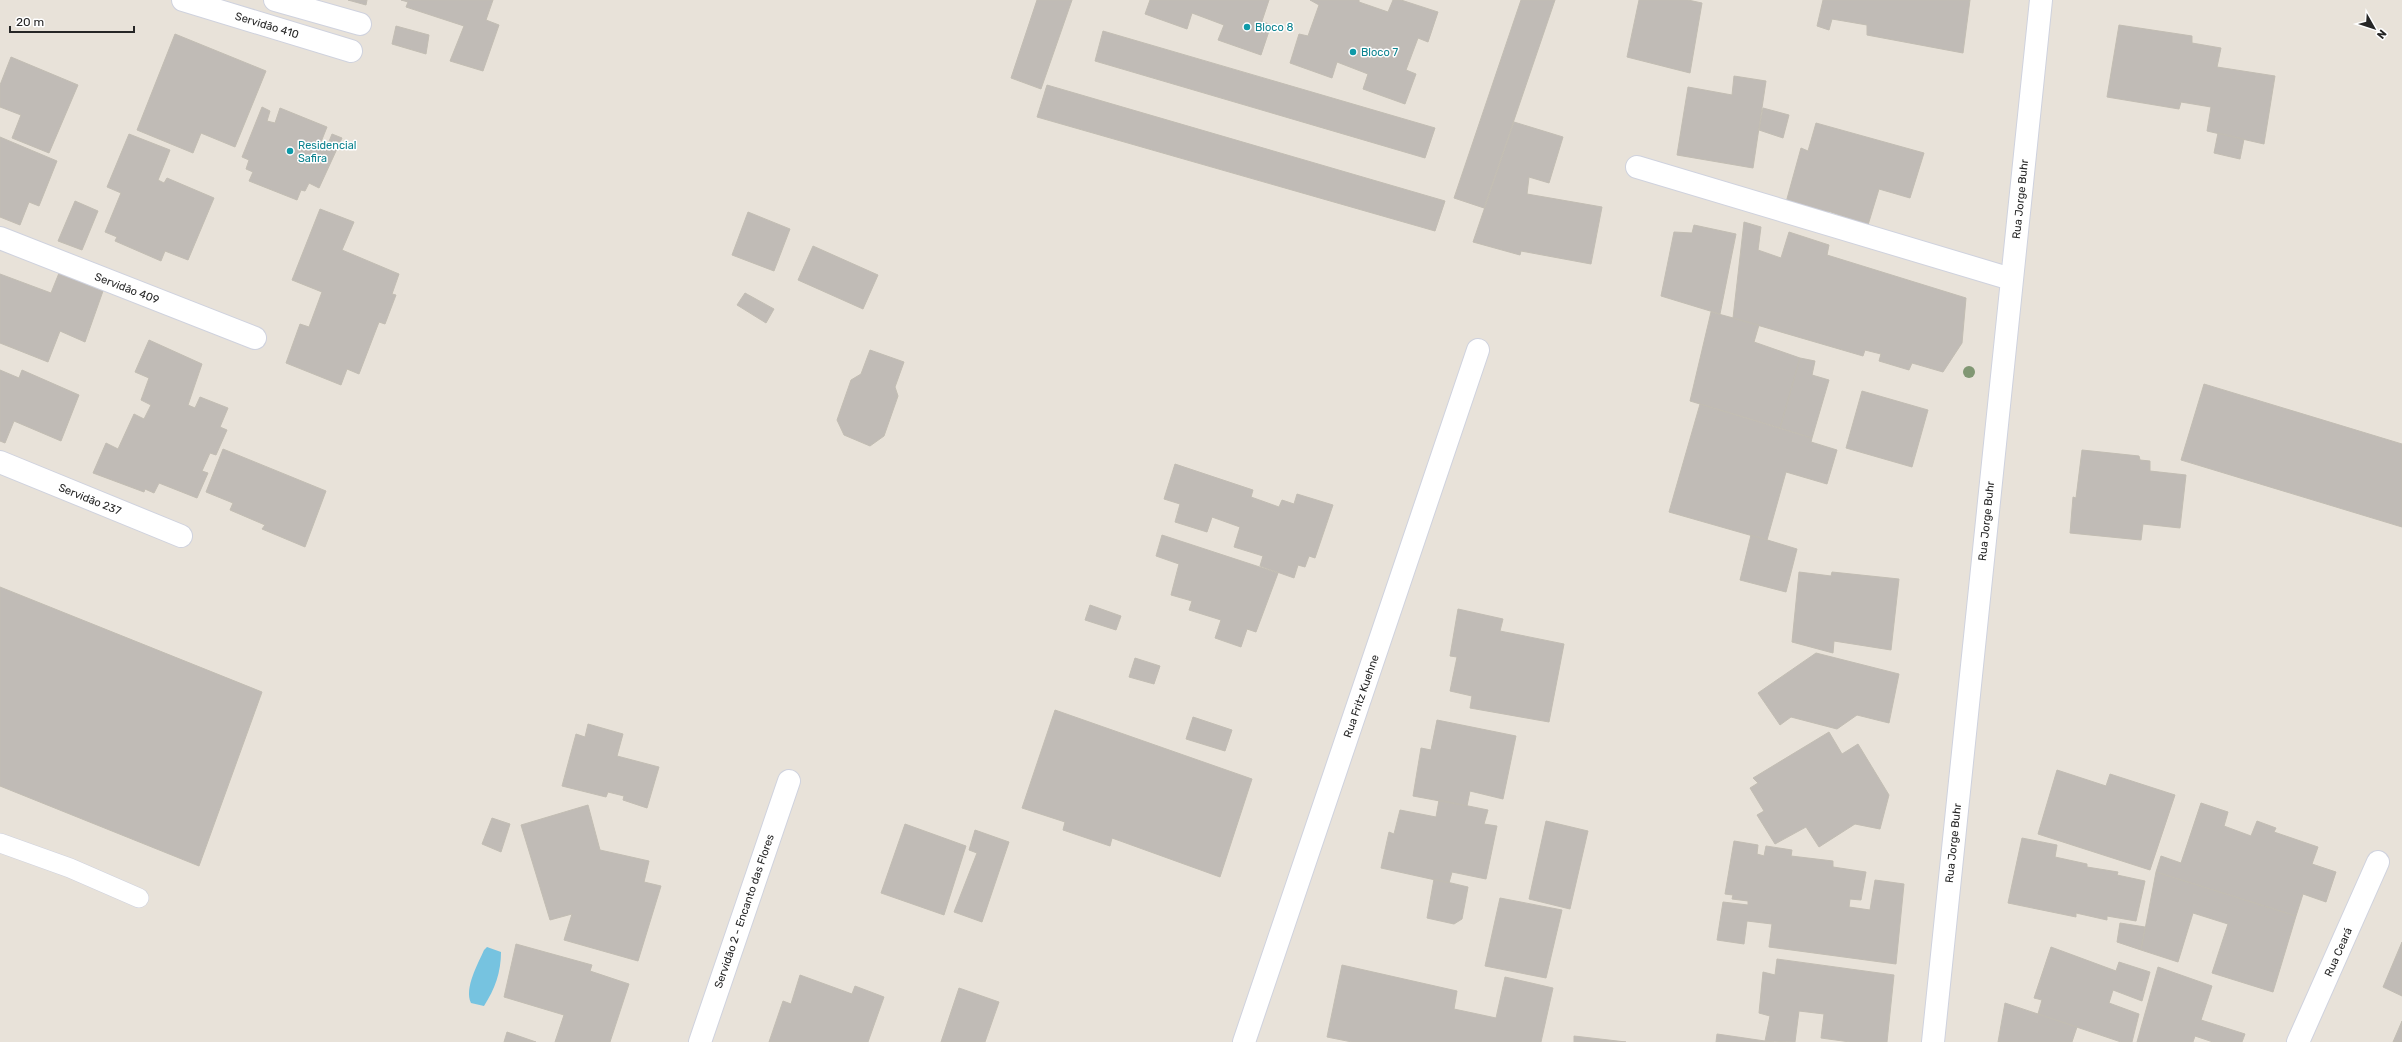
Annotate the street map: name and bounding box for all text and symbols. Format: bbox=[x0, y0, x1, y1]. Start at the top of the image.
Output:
scale bar bbox=[10, 8, 134, 34]
north arrow bbox=[2354, 8, 2394, 48]
street label: Servidão 410 bbox=[233, 10, 300, 41]
text: 20 m bbox=[16, 15, 44, 29]
place label: Bloco 8 bbox=[1255, 21, 1293, 34]
marker: Bloco 8 bbox=[1242, 22, 1252, 32]
text: N bbox=[2374, 27, 2389, 41]
place label: Bloco 7 bbox=[1361, 46, 1398, 59]
marker: Bloco 7 bbox=[1348, 47, 1358, 57]
place label: Residencial Safira bbox=[298, 139, 356, 165]
marker: Residencial Safira bbox=[285, 146, 295, 156]
street label: Rua Jorge Buhr bbox=[2010, 158, 2031, 240]
street label: Servidão 409 bbox=[93, 270, 161, 307]
street label: Rua Jorge Buhr bbox=[1976, 480, 1997, 562]
street label: Servidão 237 bbox=[57, 481, 123, 518]
street label: Rua Fritz Kuehne bbox=[1341, 653, 1382, 739]
street label: Rua Jorge Buhr bbox=[1943, 802, 1964, 884]
street label: Servidão 2 - Encanto das Flores bbox=[712, 832, 777, 990]
street label: Rua Ceará bbox=[2322, 926, 2355, 979]

